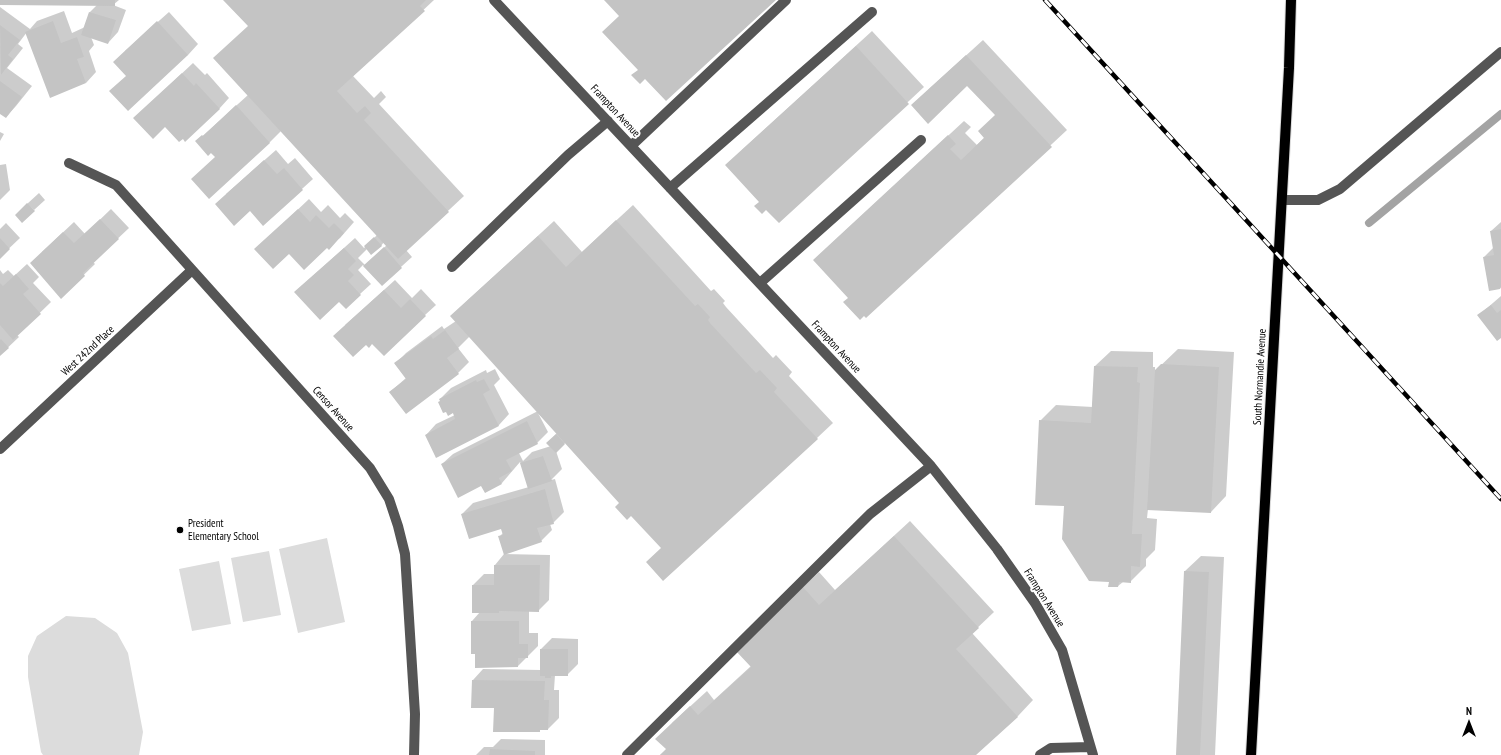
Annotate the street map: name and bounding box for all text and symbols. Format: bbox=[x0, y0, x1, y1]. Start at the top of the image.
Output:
street label: Frampton Avenue bbox=[587, 82, 643, 140]
street label: Frampton Avenue bbox=[808, 318, 864, 376]
street label: West 242nd Place bbox=[59, 323, 117, 379]
street label: South Normandie Avenue bbox=[1251, 329, 1269, 425]
street label: Censor Avenue bbox=[309, 384, 357, 434]
place label: President Elementary School bbox=[188, 517, 259, 543]
marker: President Elementary School bbox=[175, 525, 185, 535]
street label: Frampton Avenue bbox=[1021, 566, 1067, 630]
north arrow bbox=[1449, 703, 1489, 743]
text: N bbox=[1466, 704, 1472, 718]

